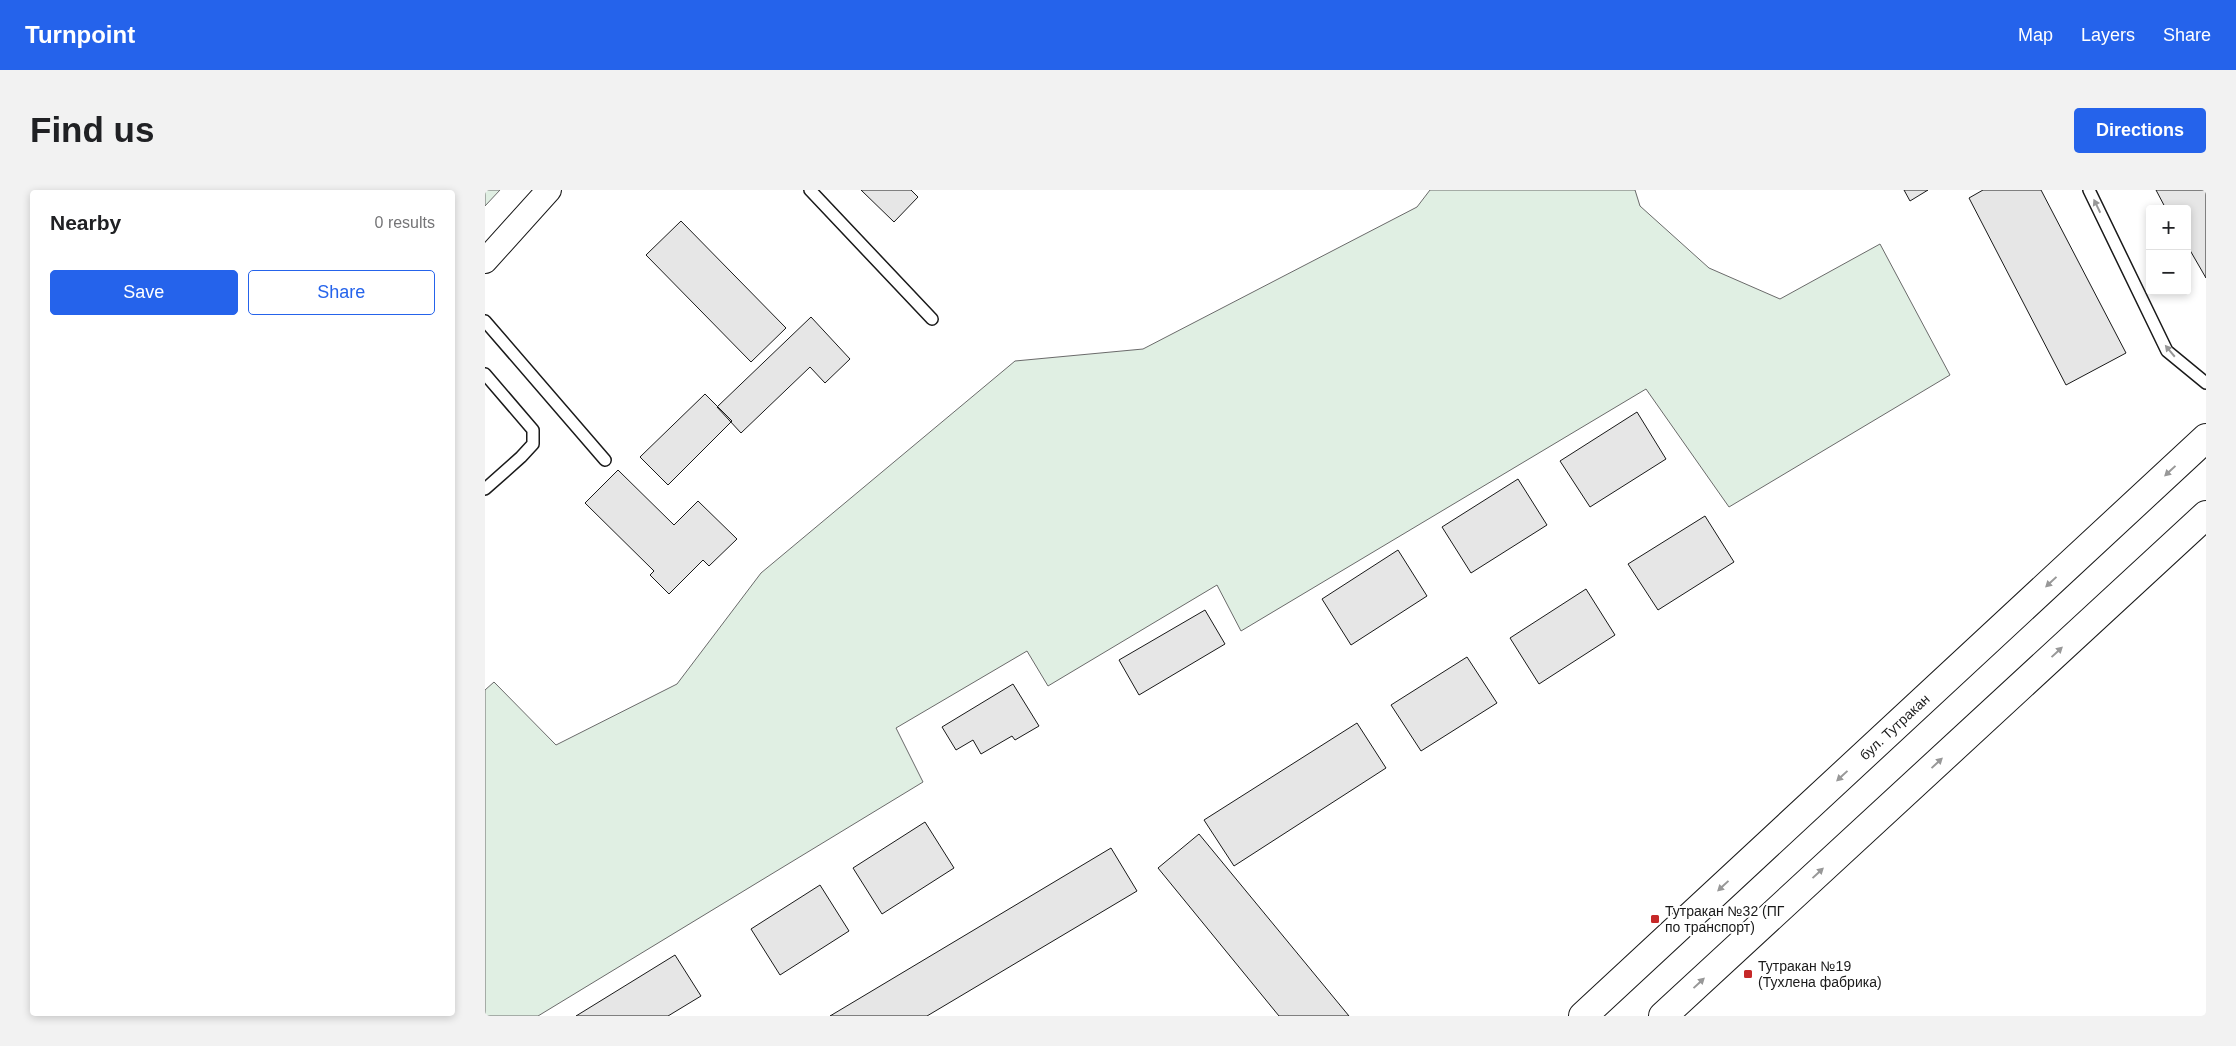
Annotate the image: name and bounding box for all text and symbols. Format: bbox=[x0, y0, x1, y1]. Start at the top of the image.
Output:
text: Turnpoint bbox=[25, 21, 135, 48]
text: Map bbox=[2018, 25, 2053, 45]
text: Layers bbox=[2081, 25, 2135, 45]
text: Share bbox=[2163, 25, 2211, 45]
button: Directions bbox=[2074, 108, 2206, 153]
text: Find us bbox=[30, 110, 154, 149]
one-way arrow bbox=[2093, 199, 2101, 213]
map controls bbox=[2146, 205, 2191, 295]
button: + bbox=[2146, 205, 2191, 250]
text: Nearby bbox=[50, 211, 121, 234]
text: 0 results bbox=[375, 214, 435, 231]
button: − bbox=[2146, 250, 2191, 295]
button: Save bbox=[50, 270, 238, 315]
button: Share bbox=[248, 270, 435, 315]
one-way arrow bbox=[2164, 344, 2175, 357]
one-way arrow bbox=[2165, 465, 2177, 477]
one-way arrow bbox=[2046, 576, 2058, 588]
one-way arrow bbox=[2050, 646, 2062, 658]
street label: бул. Тутракан bbox=[1856, 691, 1933, 763]
one-way arrow bbox=[1931, 757, 1944, 768]
one-way arrow bbox=[1837, 770, 1849, 782]
one-way arrow bbox=[1812, 867, 1824, 879]
one-way arrow bbox=[1718, 880, 1730, 892]
place label: Тутракан №32 (ПГ по транспорт) bbox=[1665, 903, 1785, 935]
marker: Тутракан №32 (ПГ по транспорт) bbox=[1649, 913, 1661, 925]
place label: Тутракан №19 (Тухлена фабрика) bbox=[1758, 958, 1882, 990]
marker: Тутракан №19 (Тухлена фабрика) bbox=[1742, 968, 1754, 980]
one-way arrow bbox=[1692, 977, 1704, 989]

